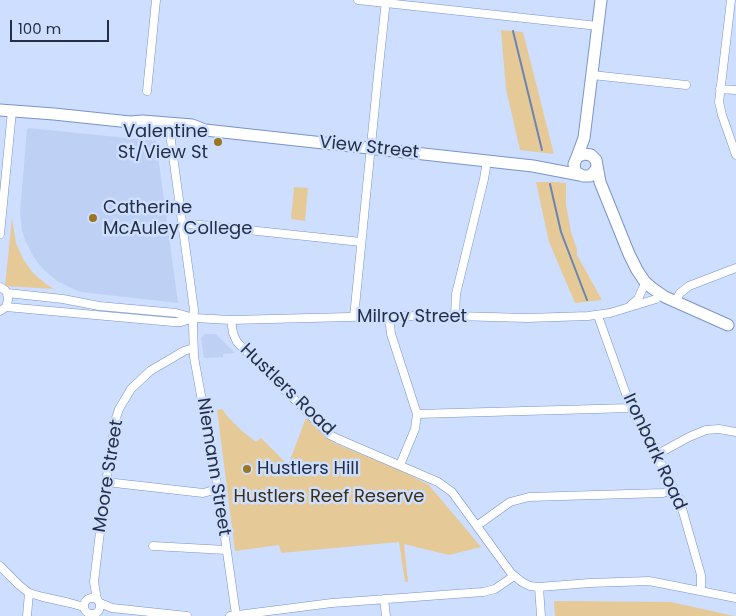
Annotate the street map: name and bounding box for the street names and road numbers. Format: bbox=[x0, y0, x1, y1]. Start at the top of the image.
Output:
street label: View Street bbox=[318, 132, 420, 164]
street label: Milroy Street bbox=[357, 306, 467, 328]
street label: Hustlers Road bbox=[235, 339, 339, 441]
street label: Ironbark Road bbox=[618, 390, 690, 514]
street label: Niemann Street bbox=[191, 396, 235, 538]
street label: Moore Street bbox=[89, 418, 129, 534]

